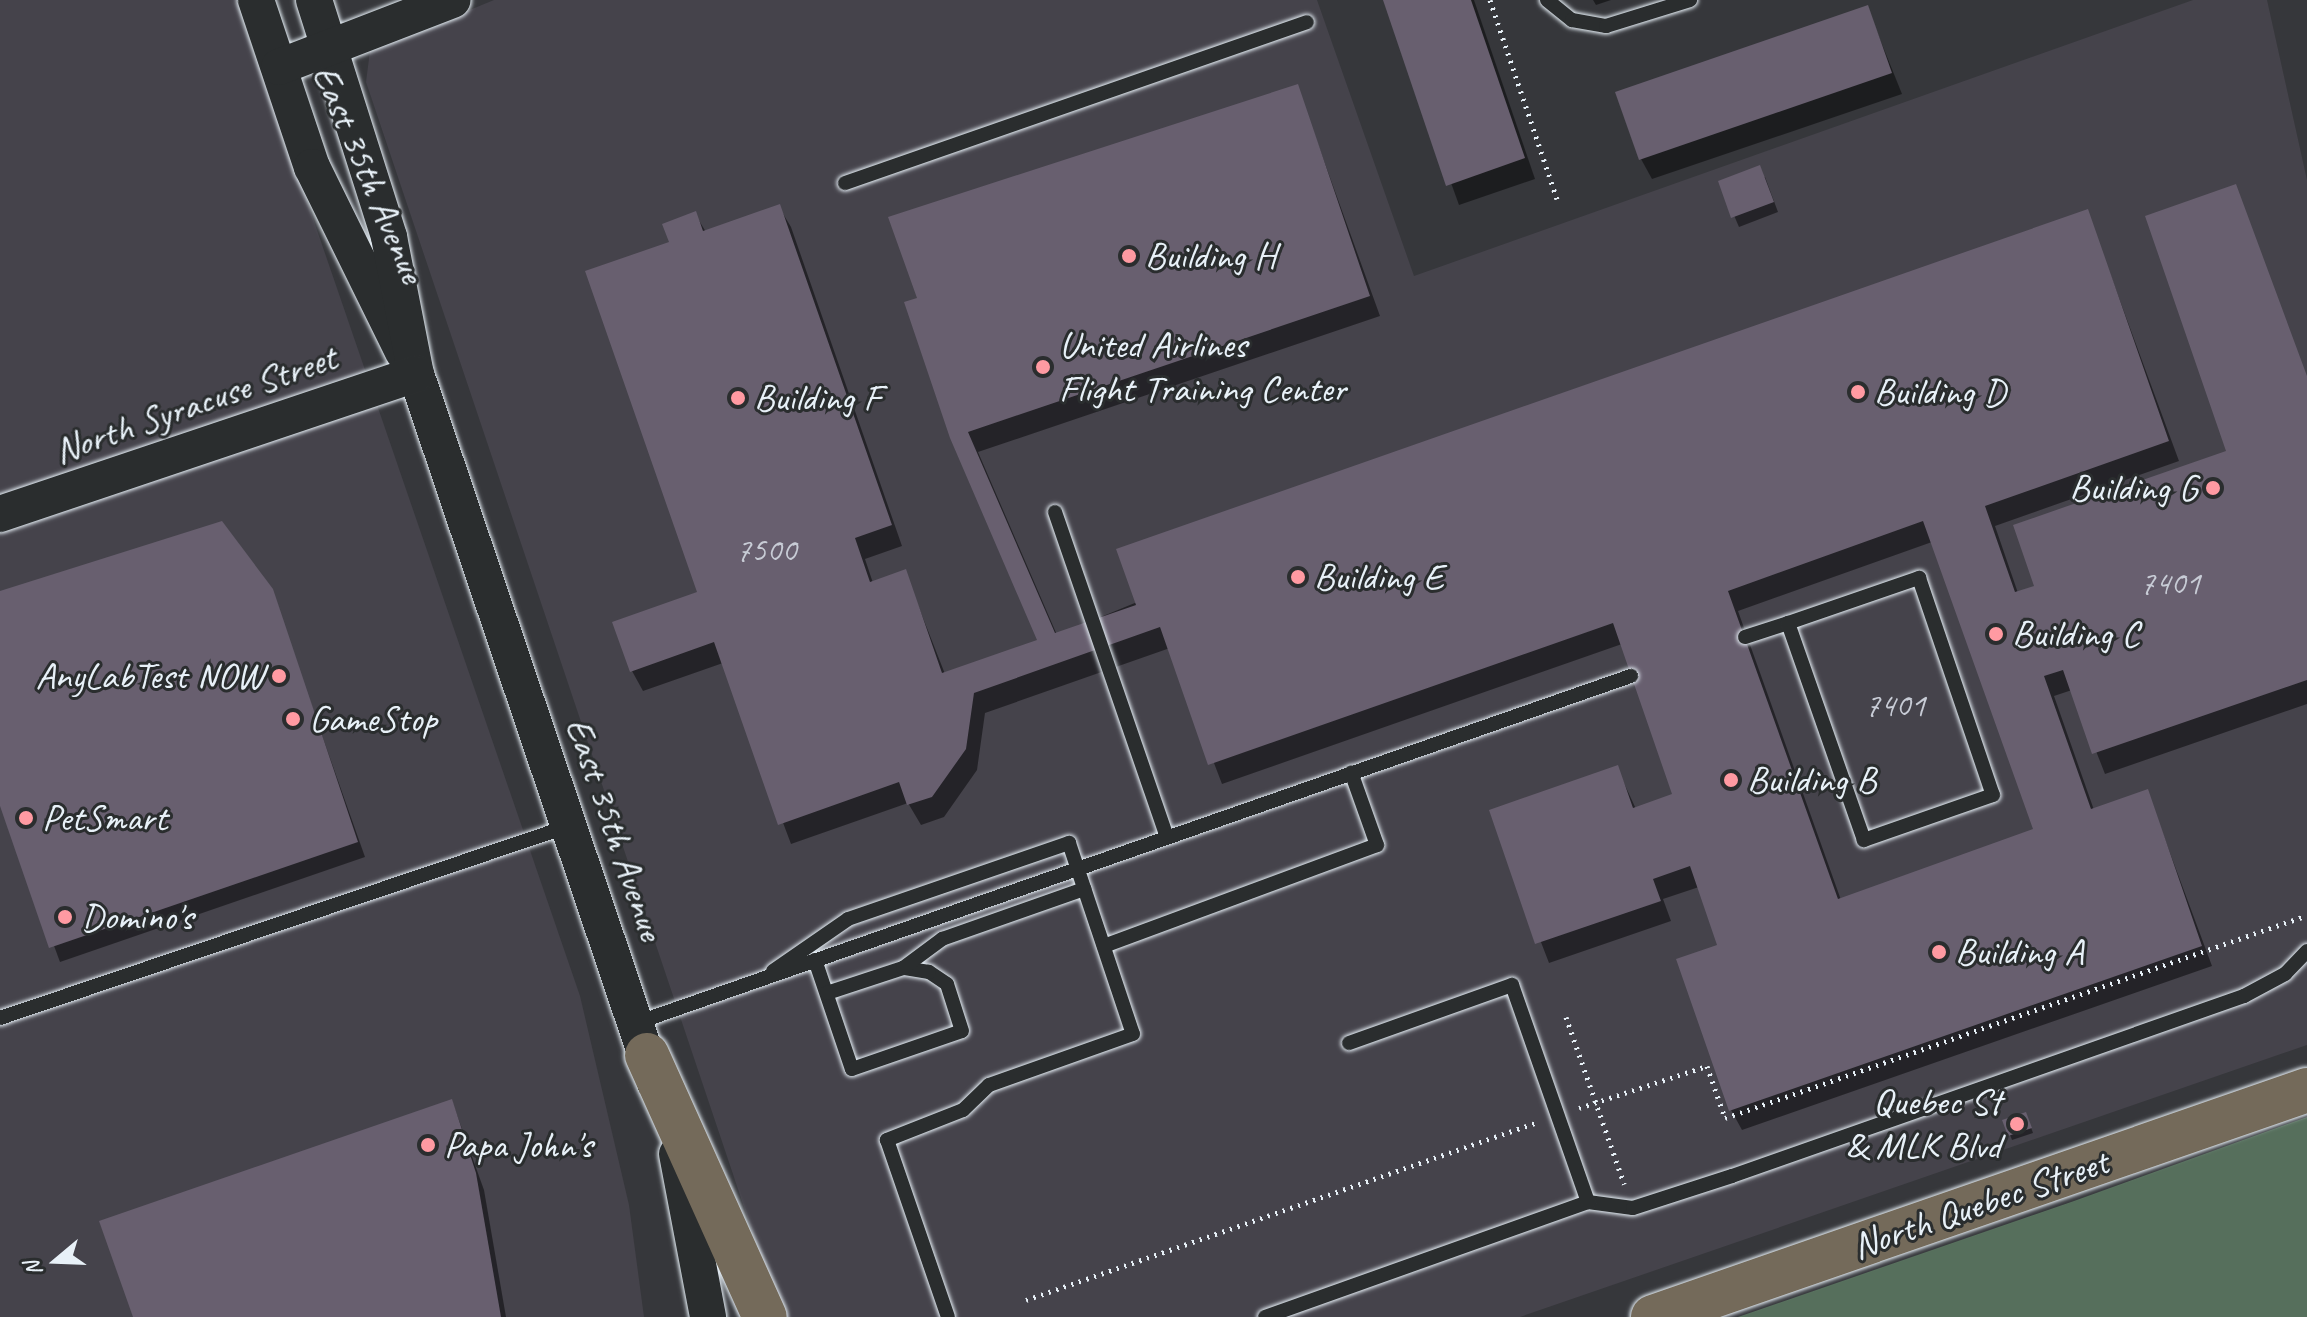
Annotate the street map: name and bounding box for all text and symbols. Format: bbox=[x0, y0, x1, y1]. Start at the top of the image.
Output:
street label: East 35th Avenue bbox=[303, 58, 435, 290]
place label: Building H bbox=[1145, 233, 1276, 279]
marker: Building H bbox=[1120, 247, 1138, 265]
place label: United Airlines Flight Training Center bbox=[1059, 322, 1345, 412]
street label: North Syracuse Street bbox=[48, 334, 342, 474]
marker: United Airlines Flight Training Center bbox=[1034, 358, 1052, 376]
place label: Building D bbox=[1874, 369, 2005, 415]
place label: Building F bbox=[754, 375, 880, 421]
marker: Building D bbox=[1849, 383, 1867, 401]
marker: Building F bbox=[729, 389, 747, 407]
place label: Building G bbox=[2069, 465, 2197, 511]
marker: Building G bbox=[2204, 479, 2222, 497]
house number: 7500 bbox=[735, 530, 797, 570]
place label: Building E bbox=[1314, 554, 1443, 600]
house number: 7401 bbox=[2139, 563, 2201, 603]
marker: Building E bbox=[1289, 568, 1307, 586]
place label: Building C bbox=[2012, 611, 2139, 657]
marker: Building C bbox=[1987, 625, 2005, 643]
place label: AnyLabTest NOW bbox=[34, 653, 263, 699]
marker: AnyLabTest NOW bbox=[270, 667, 288, 685]
house number: 7401 bbox=[1864, 685, 1926, 725]
place label: GameStop bbox=[309, 696, 437, 742]
marker: GameStop bbox=[284, 710, 302, 728]
street label: East 35th Avenue bbox=[556, 712, 674, 946]
place label: Building B bbox=[1747, 757, 1876, 803]
marker: Building B bbox=[1722, 771, 1740, 789]
place label: PetSmart bbox=[42, 795, 167, 841]
marker: PetSmart bbox=[17, 809, 35, 827]
place label: Domino's bbox=[81, 894, 193, 940]
marker: Domino's bbox=[56, 908, 74, 926]
place label: Building A bbox=[1955, 929, 2083, 975]
marker: Building A bbox=[1930, 943, 1948, 961]
place label: Quebec St & MLK Blvd bbox=[1845, 1079, 2001, 1168]
marker: Quebec St & MLK Blvd bbox=[2008, 1115, 2026, 1133]
place label: Papa John's bbox=[444, 1122, 592, 1168]
marker: Papa John's bbox=[419, 1136, 437, 1154]
street label: North Quebec Street bbox=[1846, 1139, 2114, 1269]
north arrow bbox=[16, 1221, 96, 1301]
text: N bbox=[18, 1258, 49, 1280]

